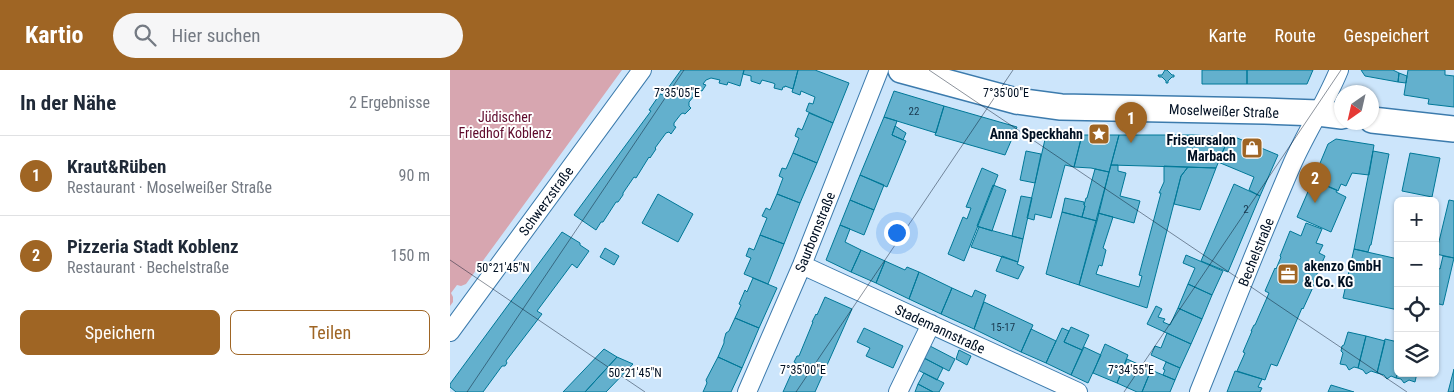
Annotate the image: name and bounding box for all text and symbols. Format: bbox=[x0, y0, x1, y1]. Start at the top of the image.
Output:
search box bbox=[113, 13, 463, 58]
text: Kartio bbox=[25, 21, 83, 49]
icon: search bbox=[131, 21, 159, 49]
text: Hier suchen bbox=[171, 24, 261, 47]
text: Karte bbox=[1208, 25, 1247, 46]
text: Route bbox=[1275, 25, 1316, 46]
text: Gespeichert bbox=[1344, 25, 1429, 46]
north arrow bbox=[1334, 85, 1379, 130]
text: 7°35'05"E bbox=[654, 86, 700, 100]
text: 7°35'00"E bbox=[983, 86, 1029, 100]
text: In der Nähe bbox=[20, 91, 116, 115]
text: 2 Ergebnisse bbox=[349, 93, 430, 112]
street label: Moselweißer Straße bbox=[1169, 101, 1280, 121]
pin: 1 bbox=[1115, 102, 1147, 143]
house number: 22 bbox=[909, 105, 919, 118]
park label: Jüdischer Friedhof Koblenz bbox=[458, 109, 552, 141]
place icon: Anna Speckhahn bbox=[1087, 122, 1111, 146]
place label: Anna Speckhahn bbox=[990, 126, 1083, 142]
place label: Friseursalon Marbach bbox=[1166, 132, 1236, 164]
shop icon: Friseursalon Marbach bbox=[1240, 136, 1264, 160]
text: Kraut&Rüben bbox=[67, 155, 166, 178]
pin: 2 bbox=[1299, 162, 1331, 203]
street label: Schwerzstraße bbox=[516, 163, 577, 239]
text: 1 bbox=[32, 166, 40, 185]
text: 90 m bbox=[398, 166, 430, 185]
text: Restaurant · Moselweißer Straße bbox=[67, 178, 272, 197]
street label: Saurbornstraße bbox=[792, 189, 839, 274]
map controls bbox=[1394, 197, 1439, 377]
button: + bbox=[1394, 197, 1439, 242]
house number: 2 bbox=[1243, 203, 1249, 216]
street label: Bechelstraße bbox=[1235, 215, 1277, 289]
your location bbox=[884, 220, 910, 246]
text: Pizzeria Stadt Koblenz bbox=[67, 235, 239, 258]
button: − bbox=[1394, 242, 1439, 287]
text: 2 bbox=[32, 246, 40, 265]
text: 150 m bbox=[391, 246, 430, 265]
text: Restaurant · Bechelstraße bbox=[67, 258, 229, 277]
place label: akenzo GmbH & Co. KG bbox=[1304, 258, 1381, 290]
text: 50°21'45"N bbox=[476, 261, 530, 275]
office icon: akenzo GmbH & Co. KG bbox=[1276, 262, 1300, 286]
button: locate bbox=[1394, 287, 1439, 332]
street label: Stademannstraße bbox=[892, 301, 988, 357]
button: Speichern bbox=[20, 310, 220, 355]
button: Teilen bbox=[230, 310, 430, 355]
house number: 15-17 bbox=[991, 321, 1015, 334]
button: layers bbox=[1394, 332, 1439, 377]
text: 7°35'00"E bbox=[780, 363, 826, 377]
text: 7°34'55"E bbox=[1108, 363, 1154, 377]
text: 50°21'45"N bbox=[608, 366, 662, 380]

